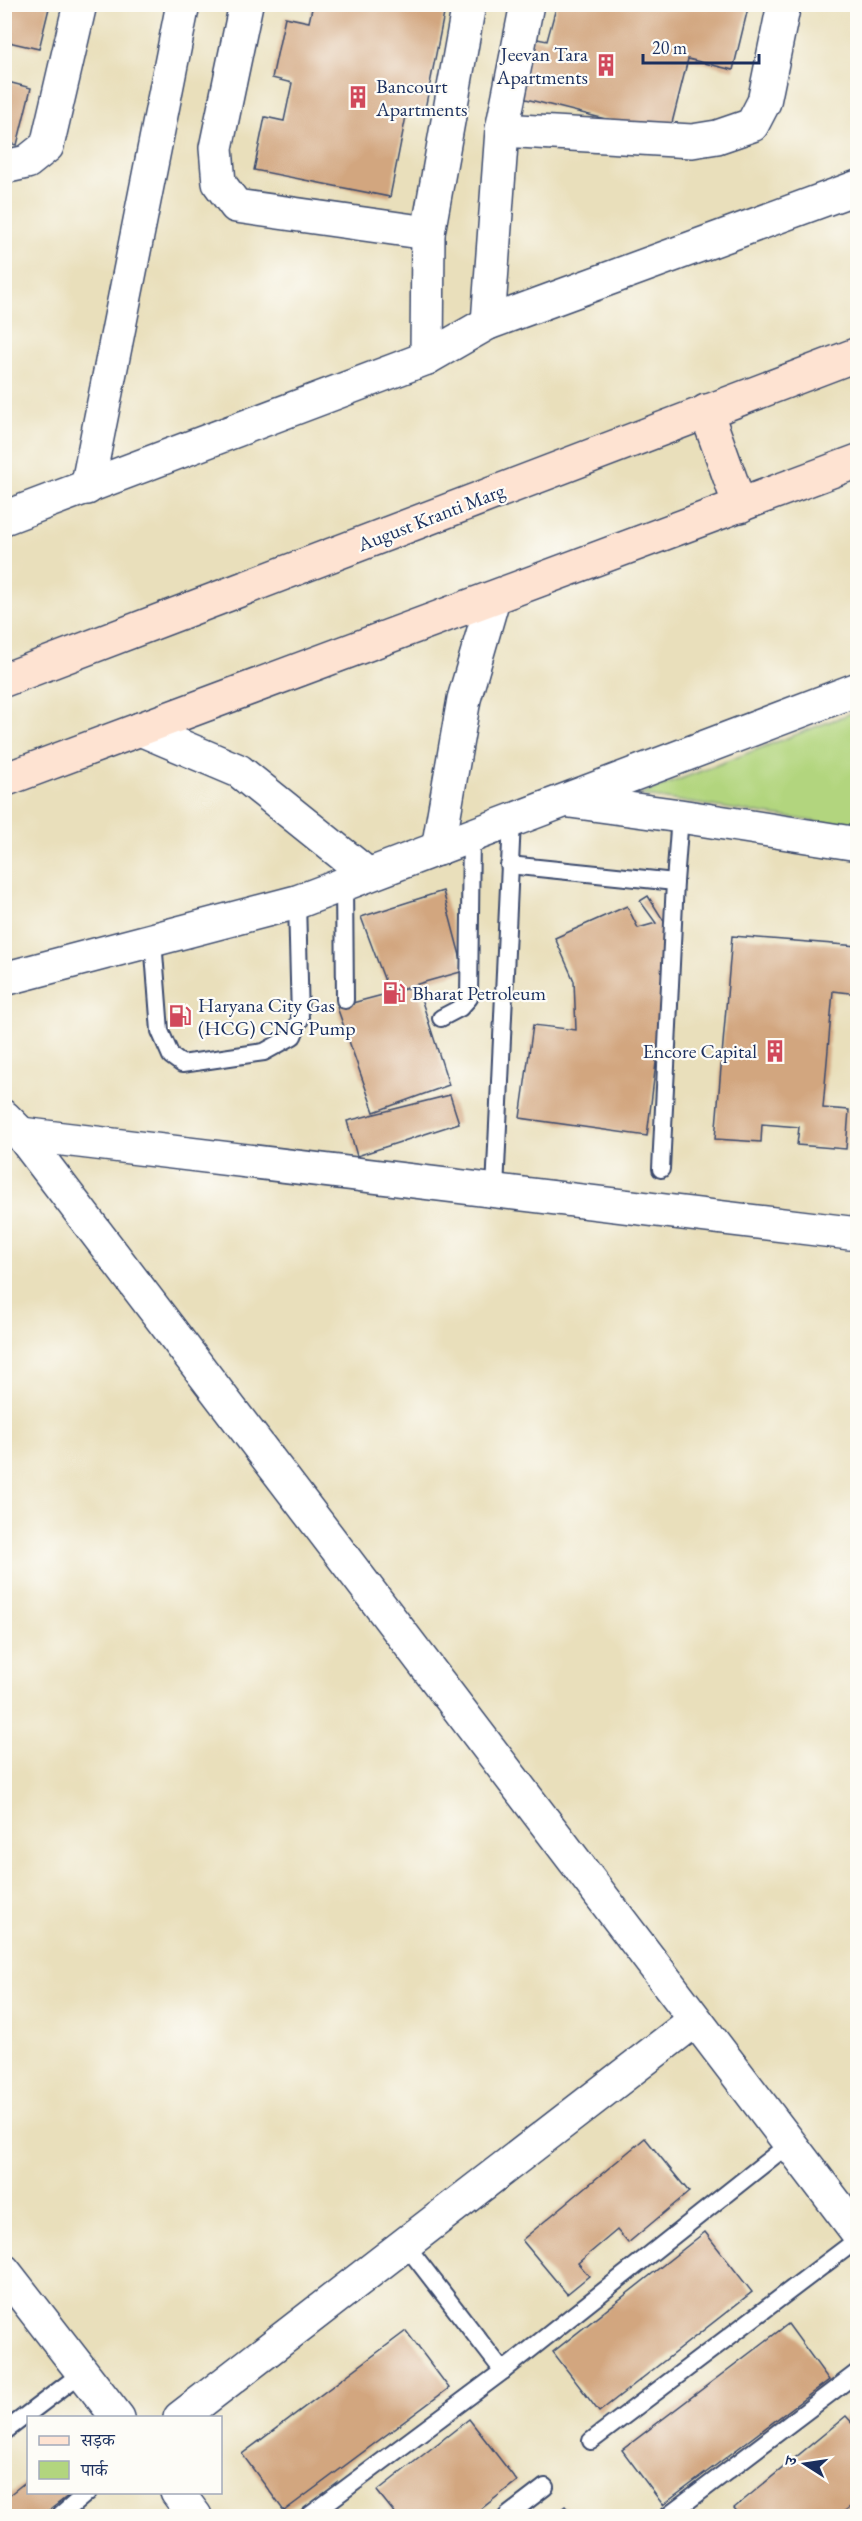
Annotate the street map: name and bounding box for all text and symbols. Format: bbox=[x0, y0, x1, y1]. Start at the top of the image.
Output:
scale bar bbox=[643, 27, 758, 65]
text: 20 m bbox=[652, 36, 687, 59]
place label: Jeevan Tara Apartments bbox=[496, 41, 588, 90]
building icon: Jeevan Tara Apartments bbox=[593, 52, 619, 78]
place label: Bancourt Apartments bbox=[375, 73, 467, 122]
building icon: Bancourt Apartments bbox=[345, 84, 371, 110]
street label: August Kranti Marg bbox=[353, 477, 508, 557]
fuel station icon: Bharat Petroleum bbox=[381, 980, 407, 1006]
place label: Bharat Petroleum bbox=[412, 980, 546, 1006]
place label: Haryana City Gas (HCG) CNG Pump bbox=[198, 992, 356, 1041]
fuel station icon: Haryana City Gas (HCG) CNG Pump bbox=[167, 1003, 193, 1029]
place label: Encore Capital bbox=[643, 1038, 757, 1064]
building icon: Encore Capital bbox=[762, 1038, 788, 1064]
legend bbox=[27, 2416, 222, 2494]
text: सड़क bbox=[80, 2428, 116, 2451]
north arrow bbox=[775, 2434, 835, 2494]
text: उ bbox=[779, 2453, 802, 2468]
text: पार्क bbox=[80, 2458, 109, 2481]

